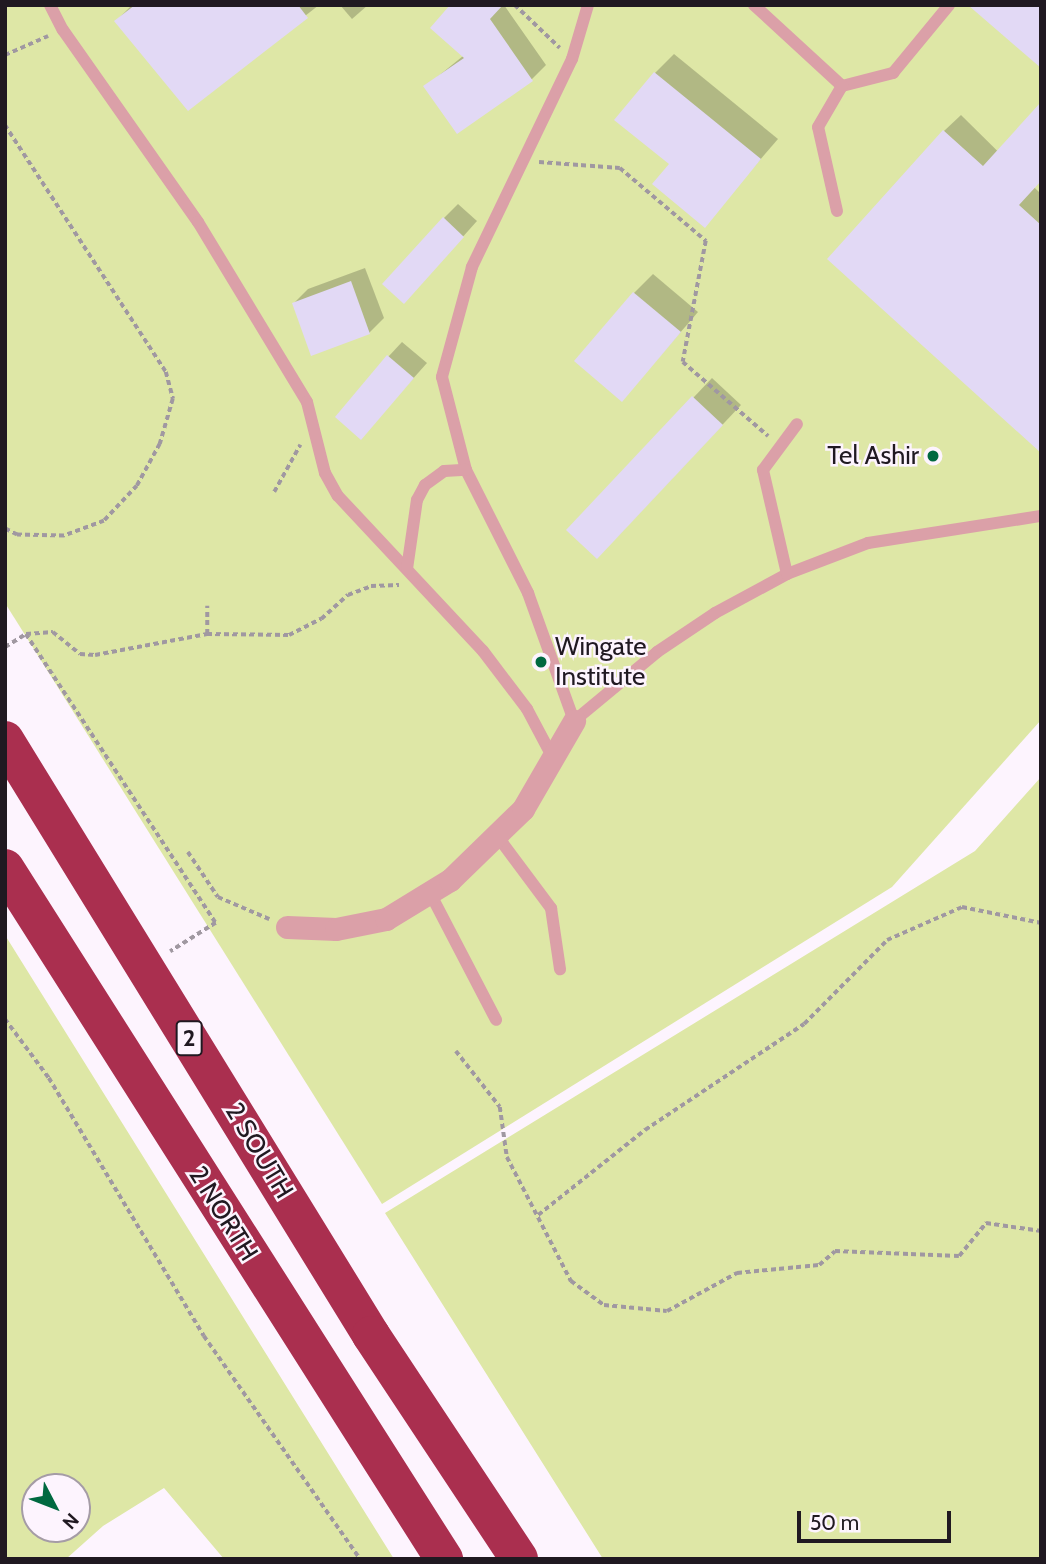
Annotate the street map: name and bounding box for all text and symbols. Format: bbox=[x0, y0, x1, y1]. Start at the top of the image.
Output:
place label: Tel Ashir bbox=[827, 440, 919, 472]
marker: Tel Ashir bbox=[925, 448, 941, 464]
place label: Wingate Institute bbox=[555, 631, 647, 692]
marker: Wingate Institute bbox=[533, 654, 549, 670]
road number: 2 bbox=[175, 1018, 203, 1058]
street label: 2 SOUTH bbox=[218, 1098, 300, 1204]
street label: 2 NORTH bbox=[182, 1161, 264, 1267]
north arrow bbox=[21, 1473, 91, 1543]
scale bar bbox=[801, 1498, 955, 1542]
text: N bbox=[57, 1508, 84, 1534]
text: 50 m bbox=[810, 1510, 859, 1535]

